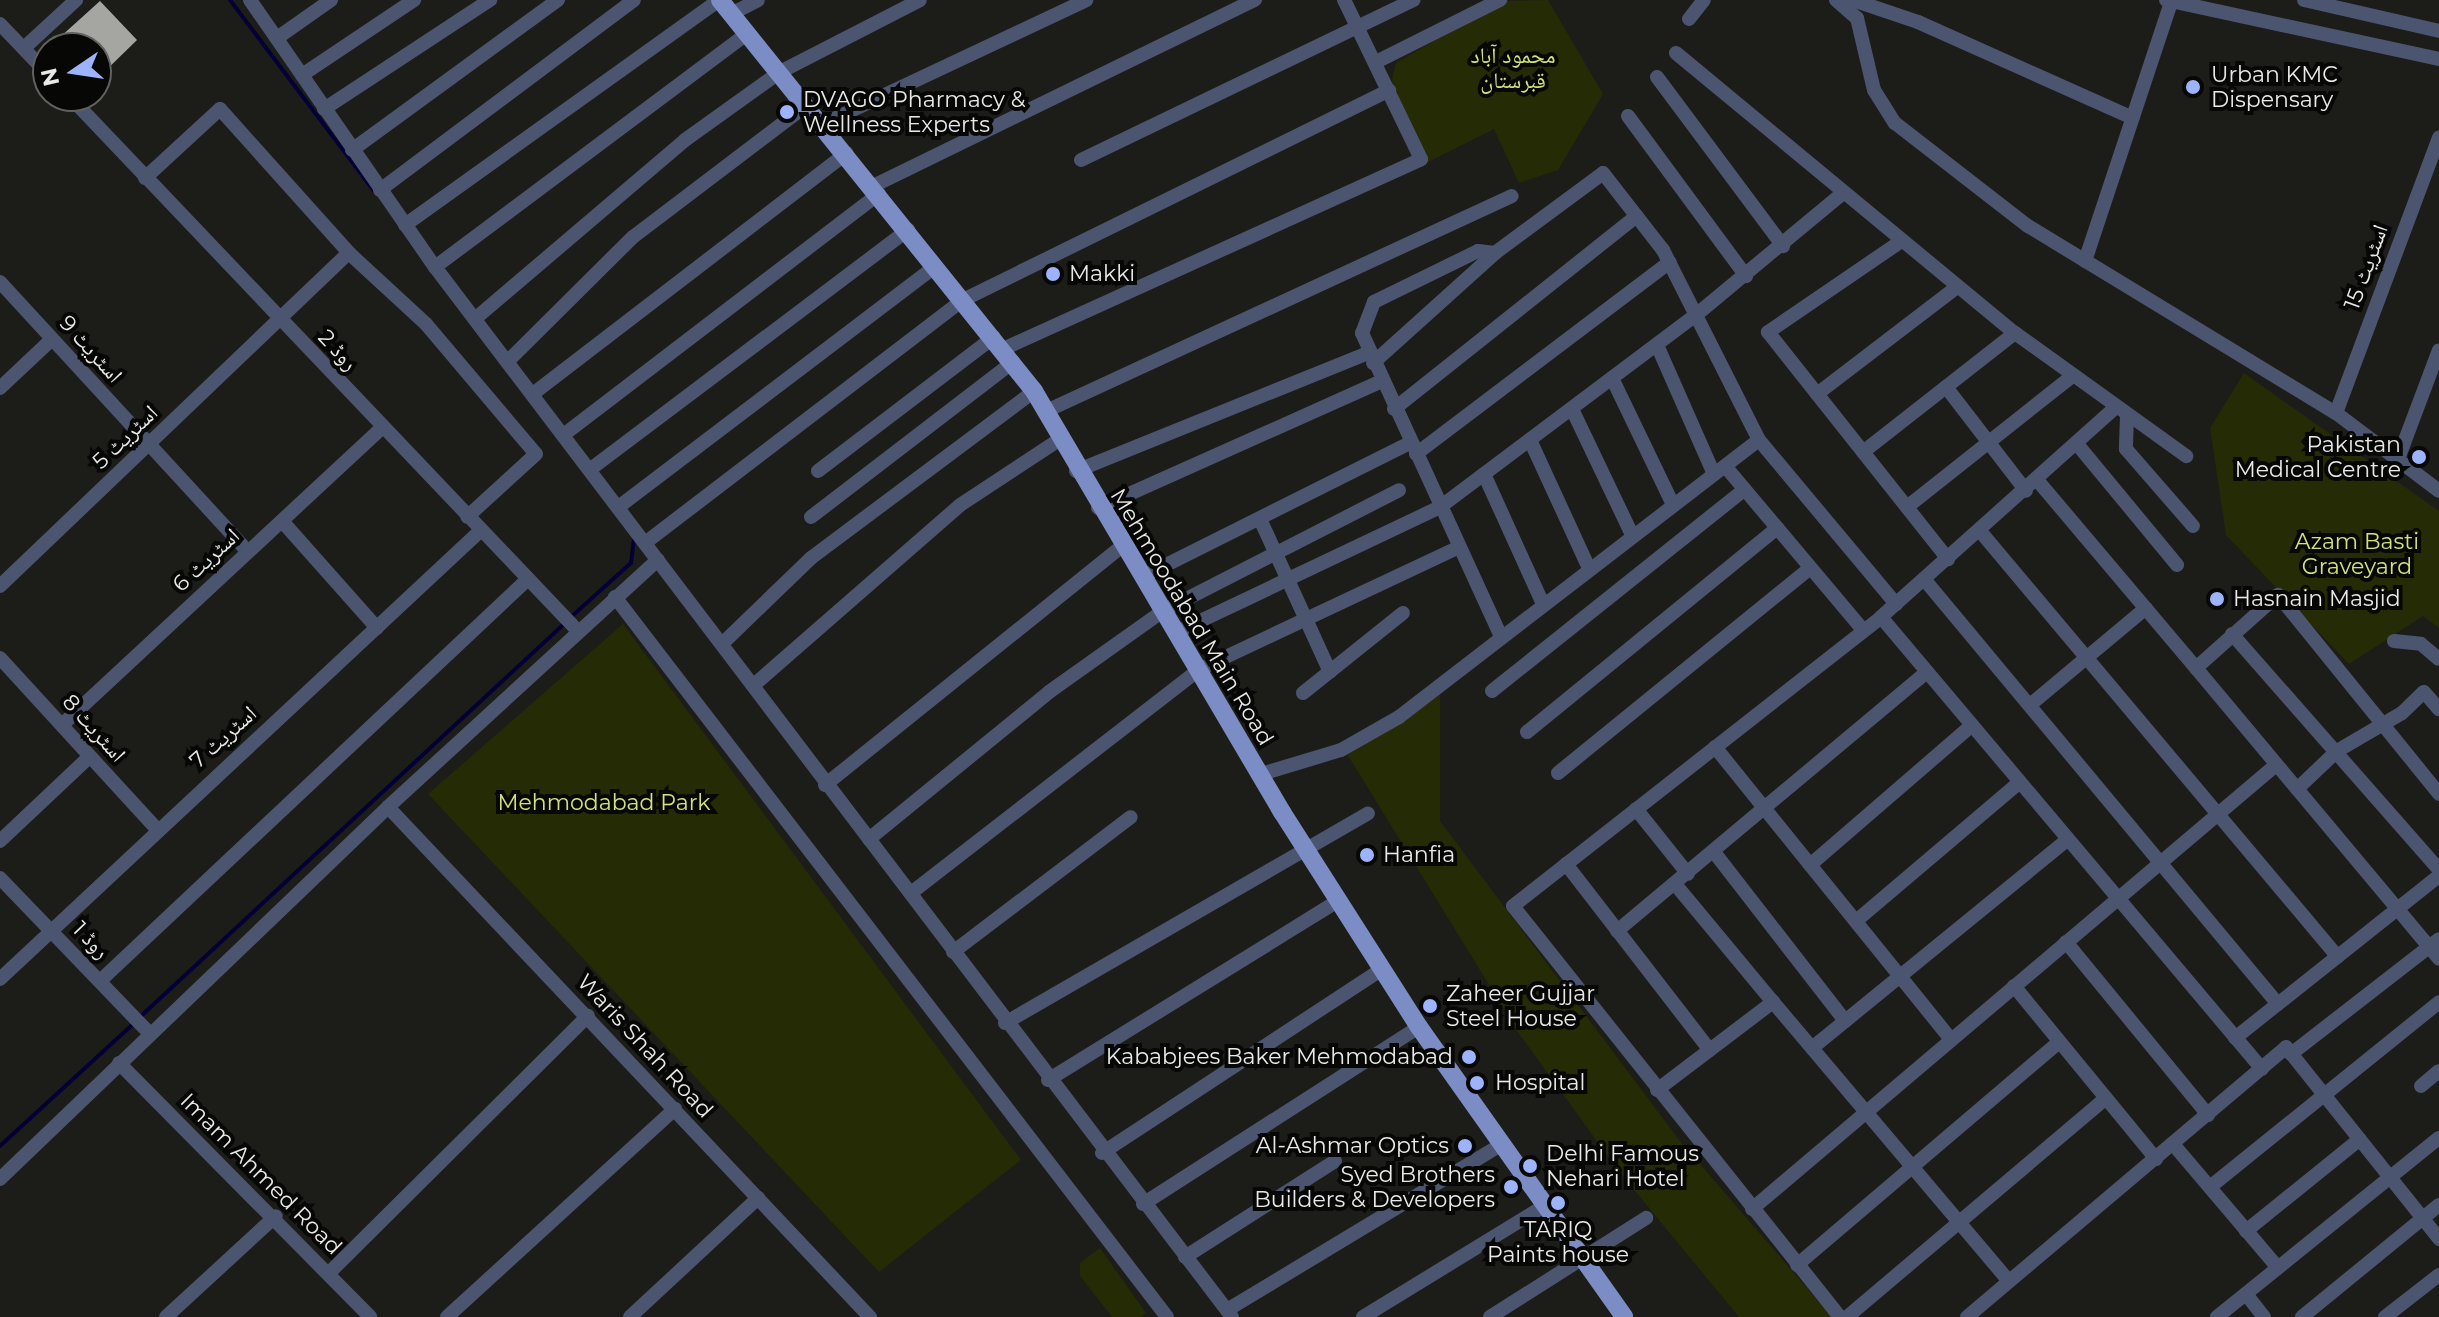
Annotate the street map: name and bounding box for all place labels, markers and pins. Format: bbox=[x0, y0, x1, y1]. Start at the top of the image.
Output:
place label: Urban KMC Dispensary bbox=[2211, 61, 2338, 112]
marker: Urban KMC Dispensary bbox=[2182, 76, 2204, 98]
place label: DVAGO Pharmacy & Wellness Experts bbox=[803, 86, 1025, 138]
marker: DVAGO Pharmacy & Wellness Experts bbox=[778, 103, 796, 121]
place label: Makki bbox=[1069, 261, 1135, 287]
marker: Makki bbox=[1044, 265, 1062, 283]
place label: Pakistan Medical Centre bbox=[2235, 431, 2401, 482]
marker: Pakistan Medical Centre bbox=[2408, 446, 2430, 468]
place label: Hasnain Masjid bbox=[2233, 586, 2401, 612]
marker: Hasnain Masjid bbox=[2208, 590, 2226, 608]
place label: Hanfia bbox=[1383, 842, 1455, 868]
marker: Hanfia bbox=[1358, 846, 1376, 864]
place label: Zaheer Gujjar Steel House bbox=[1446, 980, 1595, 1032]
marker: Zaheer Gujjar Steel House bbox=[1421, 997, 1439, 1015]
place label: Kababjees Baker Mehmodabad bbox=[1106, 1044, 1453, 1070]
marker: Kababjees Baker Mehmodabad bbox=[1460, 1048, 1478, 1066]
place label: Hospital bbox=[1495, 1070, 1585, 1096]
marker: Hospital bbox=[1466, 1072, 1488, 1094]
place label: Al-Ashmar Optics bbox=[1256, 1133, 1449, 1159]
marker: Al-Ashmar Optics bbox=[1456, 1137, 1474, 1155]
place label: Delhi Famous Nehari Hotel bbox=[1546, 1140, 1699, 1192]
marker: Delhi Famous Nehari Hotel bbox=[1521, 1157, 1539, 1175]
place label: Syed Brothers Builders & Developers bbox=[1254, 1161, 1495, 1212]
marker: Syed Brothers Builders & Developers bbox=[1502, 1178, 1520, 1196]
marker: TARIQ Paints house bbox=[1549, 1194, 1567, 1212]
place label: TARIQ Paints house bbox=[1487, 1216, 1629, 1268]

